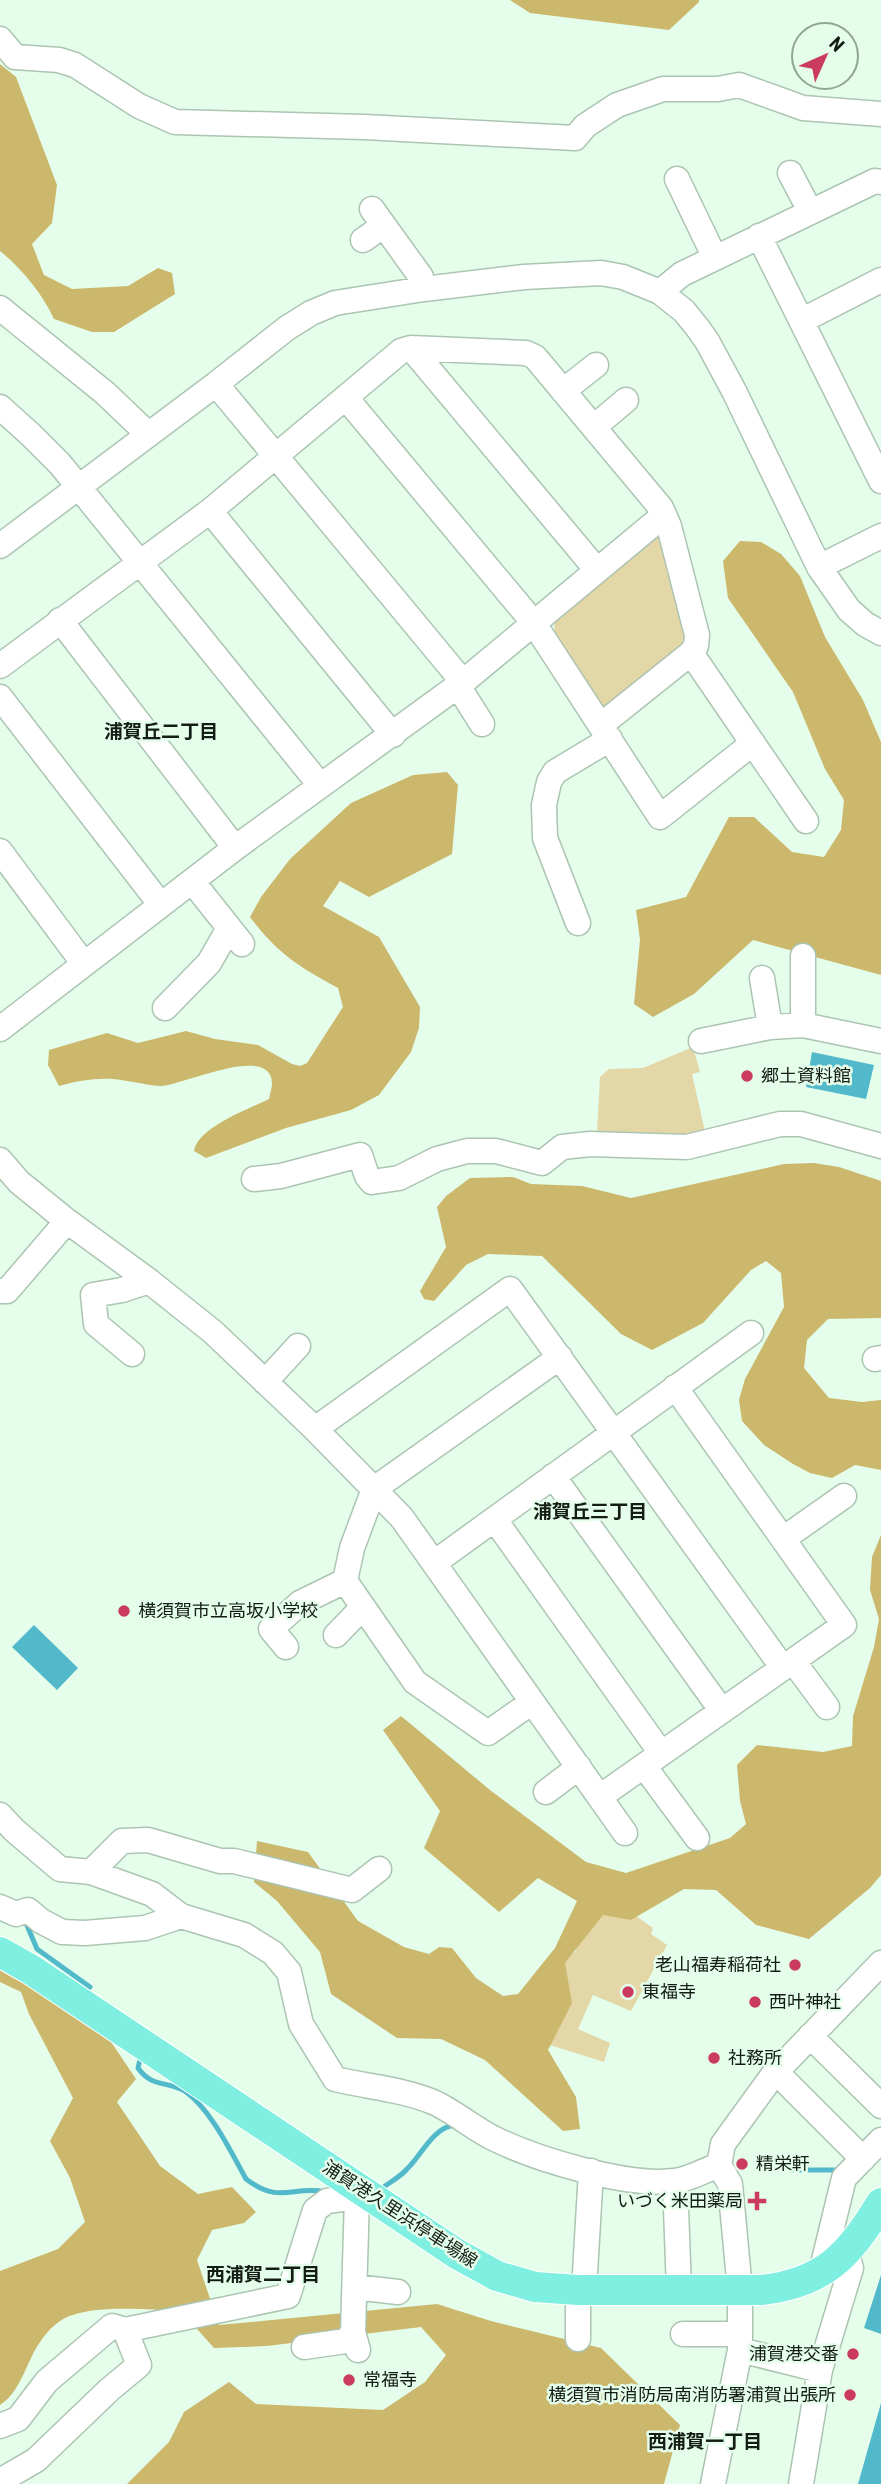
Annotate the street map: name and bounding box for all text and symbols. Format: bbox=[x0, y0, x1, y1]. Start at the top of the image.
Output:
north arrow bbox=[790, 21, 860, 91]
text: N bbox=[824, 32, 849, 57]
district label: 浦賀丘二丁目 bbox=[104, 720, 218, 743]
place label: 郷土資料館 bbox=[761, 1065, 851, 1086]
marker: 郷土資料館 bbox=[739, 1068, 755, 1084]
district label: 浦賀丘三丁目 bbox=[533, 1500, 647, 1523]
place label: 横須賀市立高坂小学校 bbox=[138, 1600, 318, 1621]
marker: 横須賀市立高坂小学校 bbox=[116, 1603, 132, 1619]
place label: 老山福寿稲荷社 bbox=[655, 1954, 781, 1975]
marker: 老山福寿稲荷社 bbox=[787, 1957, 803, 1973]
place label: 東福寺 bbox=[642, 1981, 696, 2002]
marker: 東福寺 bbox=[620, 1984, 636, 2000]
place label: 西叶神社 bbox=[769, 1991, 841, 2012]
marker: 西叶神社 bbox=[747, 1994, 763, 2010]
place label: 社務所 bbox=[728, 2047, 782, 2068]
marker: 社務所 bbox=[706, 2050, 722, 2066]
place label: 精栄軒 bbox=[756, 2153, 810, 2174]
street label: 浦賀港久里浜停車場線 bbox=[319, 2156, 481, 2271]
marker: 精栄軒 bbox=[734, 2156, 750, 2172]
place label: いづく米田薬局 bbox=[617, 2190, 743, 2211]
marker: いづく米田薬局 bbox=[749, 2193, 765, 2209]
district label: 西浦賀二丁目 bbox=[206, 2263, 320, 2286]
place label: 浦賀港交番 bbox=[749, 2343, 839, 2364]
marker: 浦賀港交番 bbox=[845, 2346, 861, 2362]
place label: 常福寺 bbox=[363, 2369, 417, 2390]
marker: 常福寺 bbox=[341, 2372, 357, 2388]
place label: 横須賀市消防局南消防署浦賀出張所 bbox=[548, 2384, 836, 2405]
marker: 横須賀市消防局南消防署浦賀出張所 bbox=[842, 2387, 858, 2403]
district label: 西浦賀一丁目 bbox=[648, 2430, 762, 2453]

